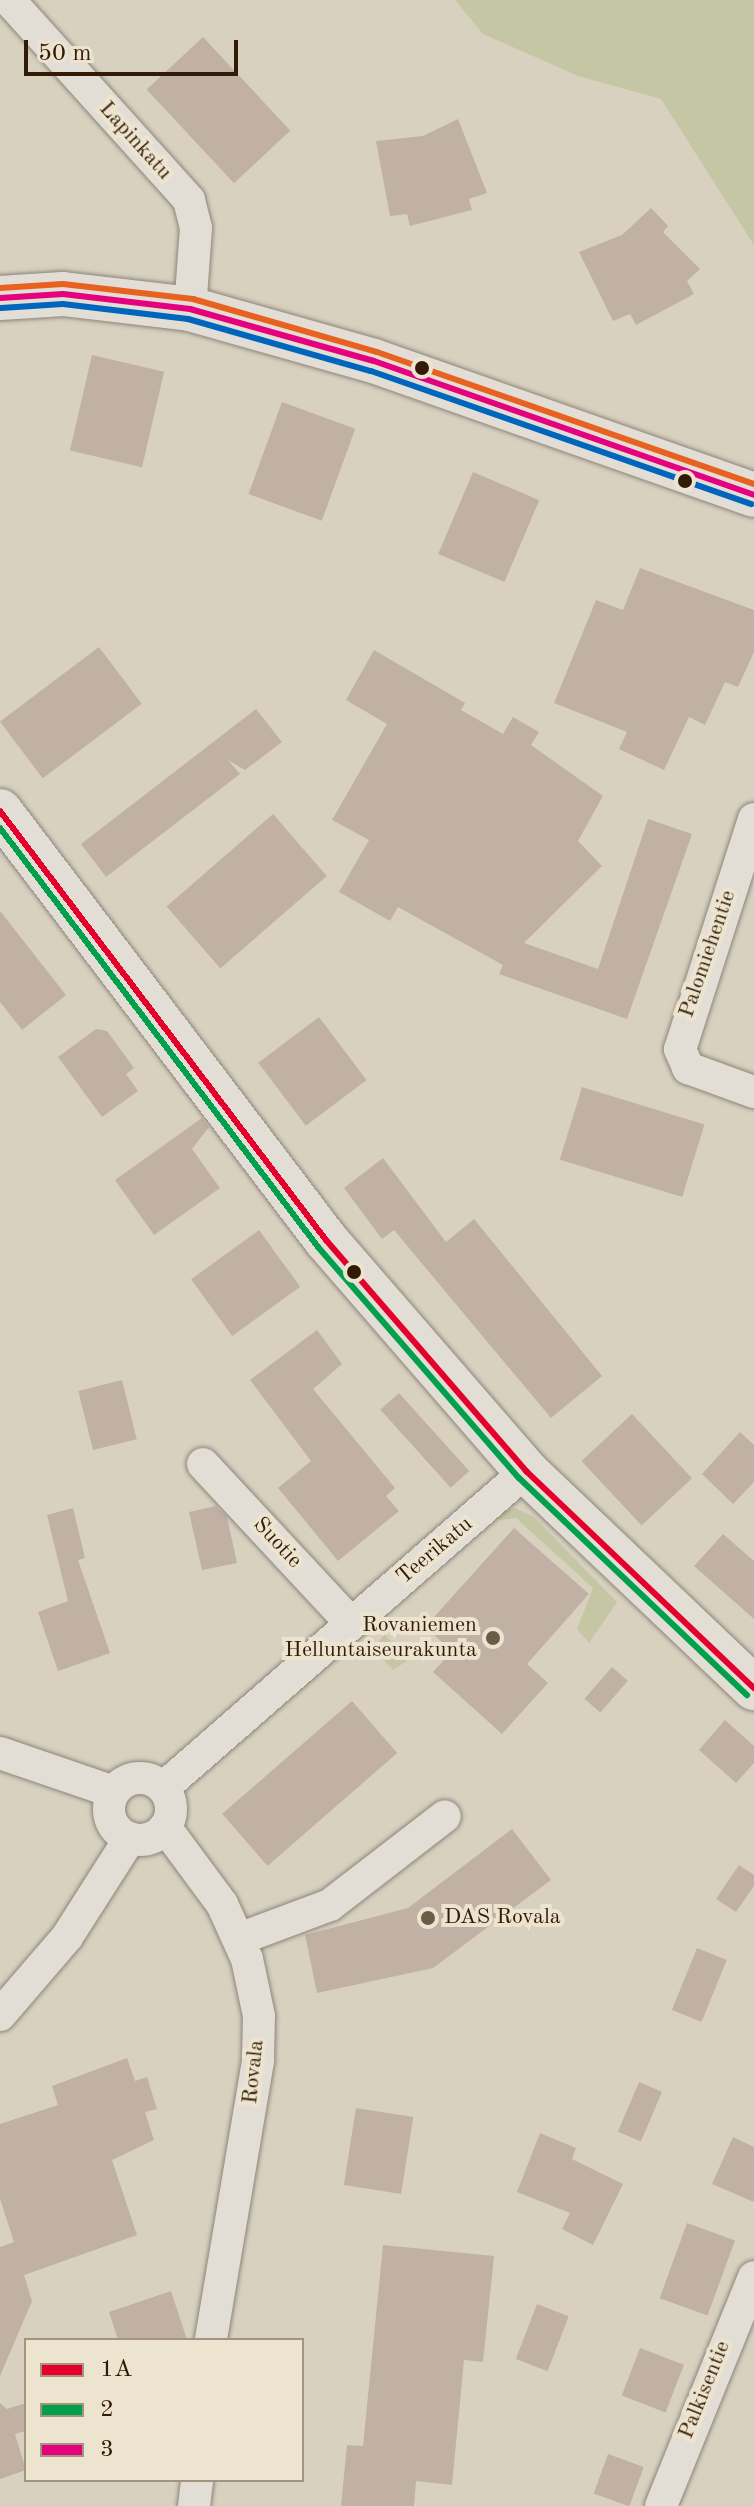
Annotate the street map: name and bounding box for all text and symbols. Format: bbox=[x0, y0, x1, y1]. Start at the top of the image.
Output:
scale bar bbox=[28, 24, 242, 74]
text: 50 m bbox=[38, 42, 92, 66]
street label: Lapinkatu bbox=[93, 96, 177, 186]
unlabelled marker bbox=[414, 360, 430, 376]
unlabelled marker bbox=[677, 473, 693, 489]
street label: Palomiehentie bbox=[674, 887, 742, 1021]
unlabelled marker bbox=[346, 1264, 362, 1280]
street label: Suotie bbox=[247, 1512, 307, 1574]
street label: Teerikatu bbox=[392, 1512, 478, 1590]
place label: Rovaniemen Helluntaiseurakunta bbox=[285, 1612, 477, 1664]
marker: Rovaniemen Helluntaiseurakunta bbox=[484, 1629, 502, 1647]
place label: DAS Rovala bbox=[444, 1905, 561, 1931]
marker: DAS Rovala bbox=[419, 1909, 437, 1927]
street label: Rovala bbox=[238, 2039, 270, 2105]
street label: Palkisentie bbox=[673, 2337, 737, 2443]
legend bbox=[24, 2338, 304, 2482]
text: 1A bbox=[100, 2358, 132, 2382]
text: 2 bbox=[100, 2398, 114, 2422]
text: 3 bbox=[100, 2438, 114, 2462]

